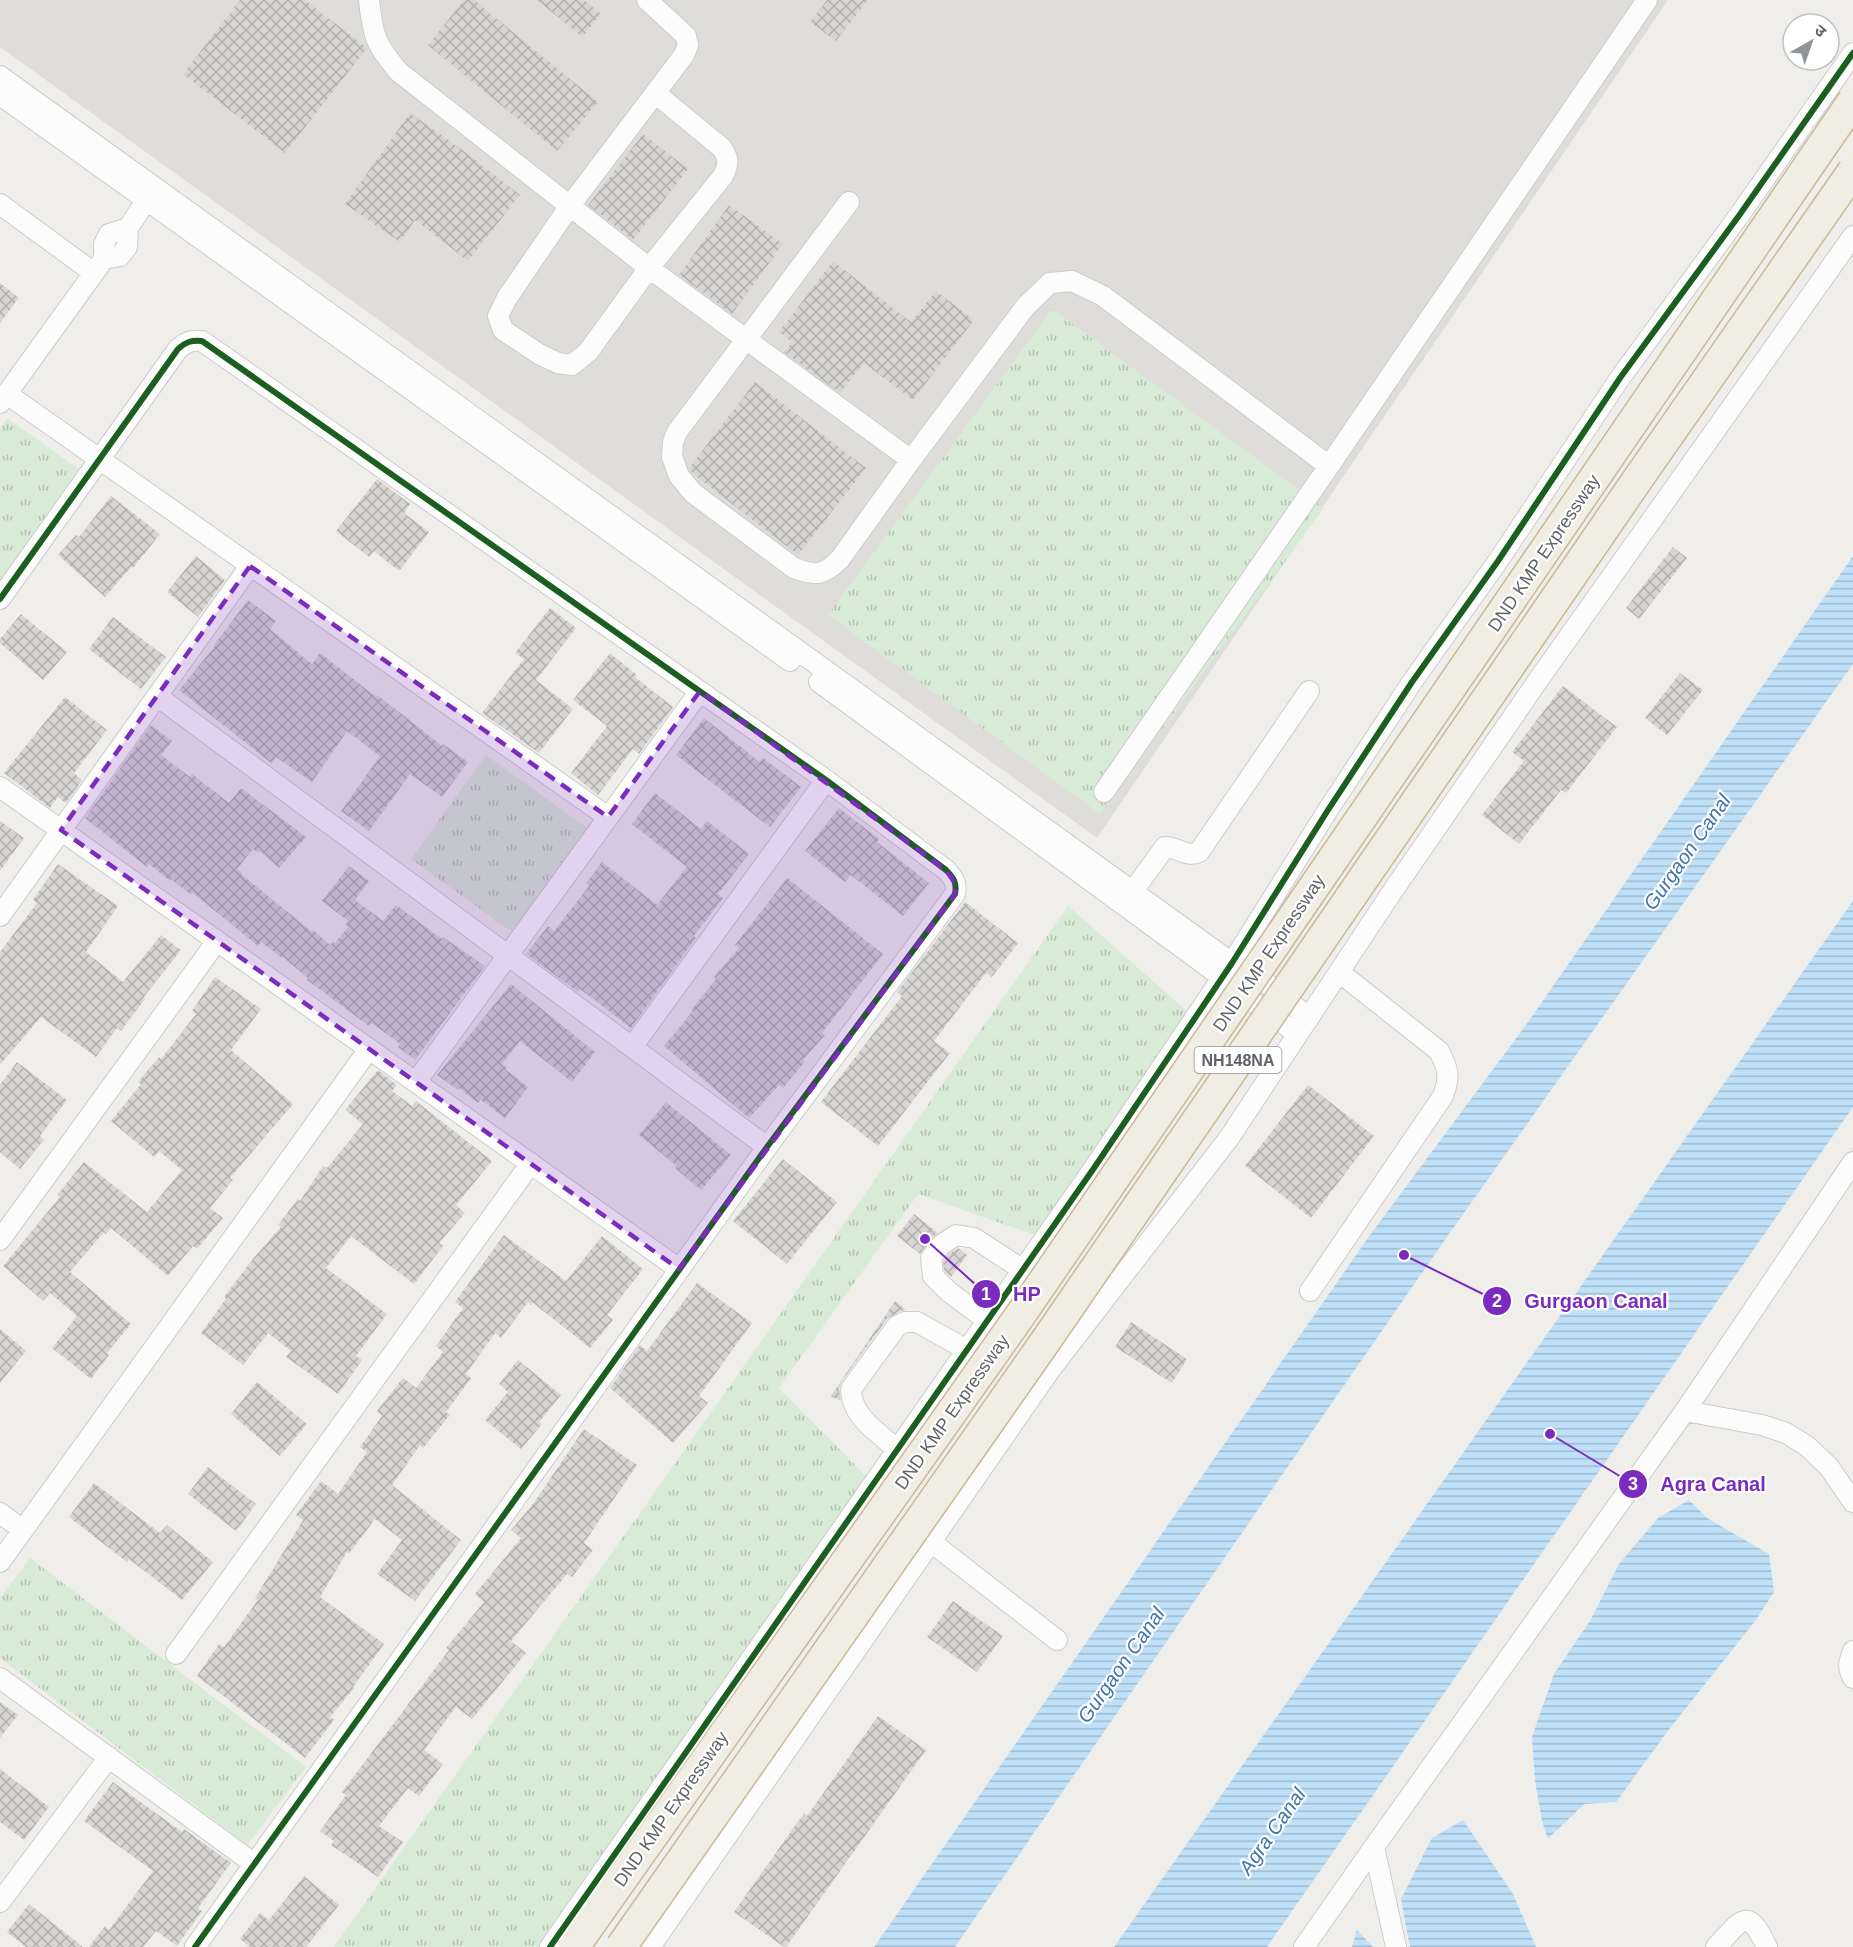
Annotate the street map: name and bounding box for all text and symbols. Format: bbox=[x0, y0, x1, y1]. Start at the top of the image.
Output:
north arrow bbox=[1781, 12, 1841, 72]
text: उ bbox=[1811, 21, 1830, 41]
street label: DND KMP Expressway bbox=[1484, 471, 1604, 635]
water label: Gurgaon Canal bbox=[1639, 790, 1735, 914]
street label: DND KMP Expressway bbox=[1209, 871, 1329, 1035]
road number: NH148NA bbox=[1194, 1047, 1282, 1073]
callout: HP bbox=[971, 1275, 1053, 1313]
callout: Gurgaon Canal bbox=[1482, 1282, 1679, 1320]
text: HP bbox=[1013, 1283, 1041, 1305]
text: 1 bbox=[981, 1284, 991, 1304]
text: Gurgaon Canal bbox=[1524, 1290, 1668, 1312]
text: 2 bbox=[1492, 1291, 1502, 1311]
street label: DND KMP Expressway bbox=[891, 1331, 1013, 1493]
callout: Agra Canal bbox=[1618, 1465, 1778, 1503]
text: Agra Canal bbox=[1660, 1473, 1766, 1495]
text: 3 bbox=[1628, 1474, 1638, 1494]
water label: Gurgaon Canal bbox=[1073, 1603, 1169, 1727]
street label: DND KMP Expressway bbox=[610, 1728, 732, 1890]
water label: Agra Canal bbox=[1234, 1783, 1310, 1879]

